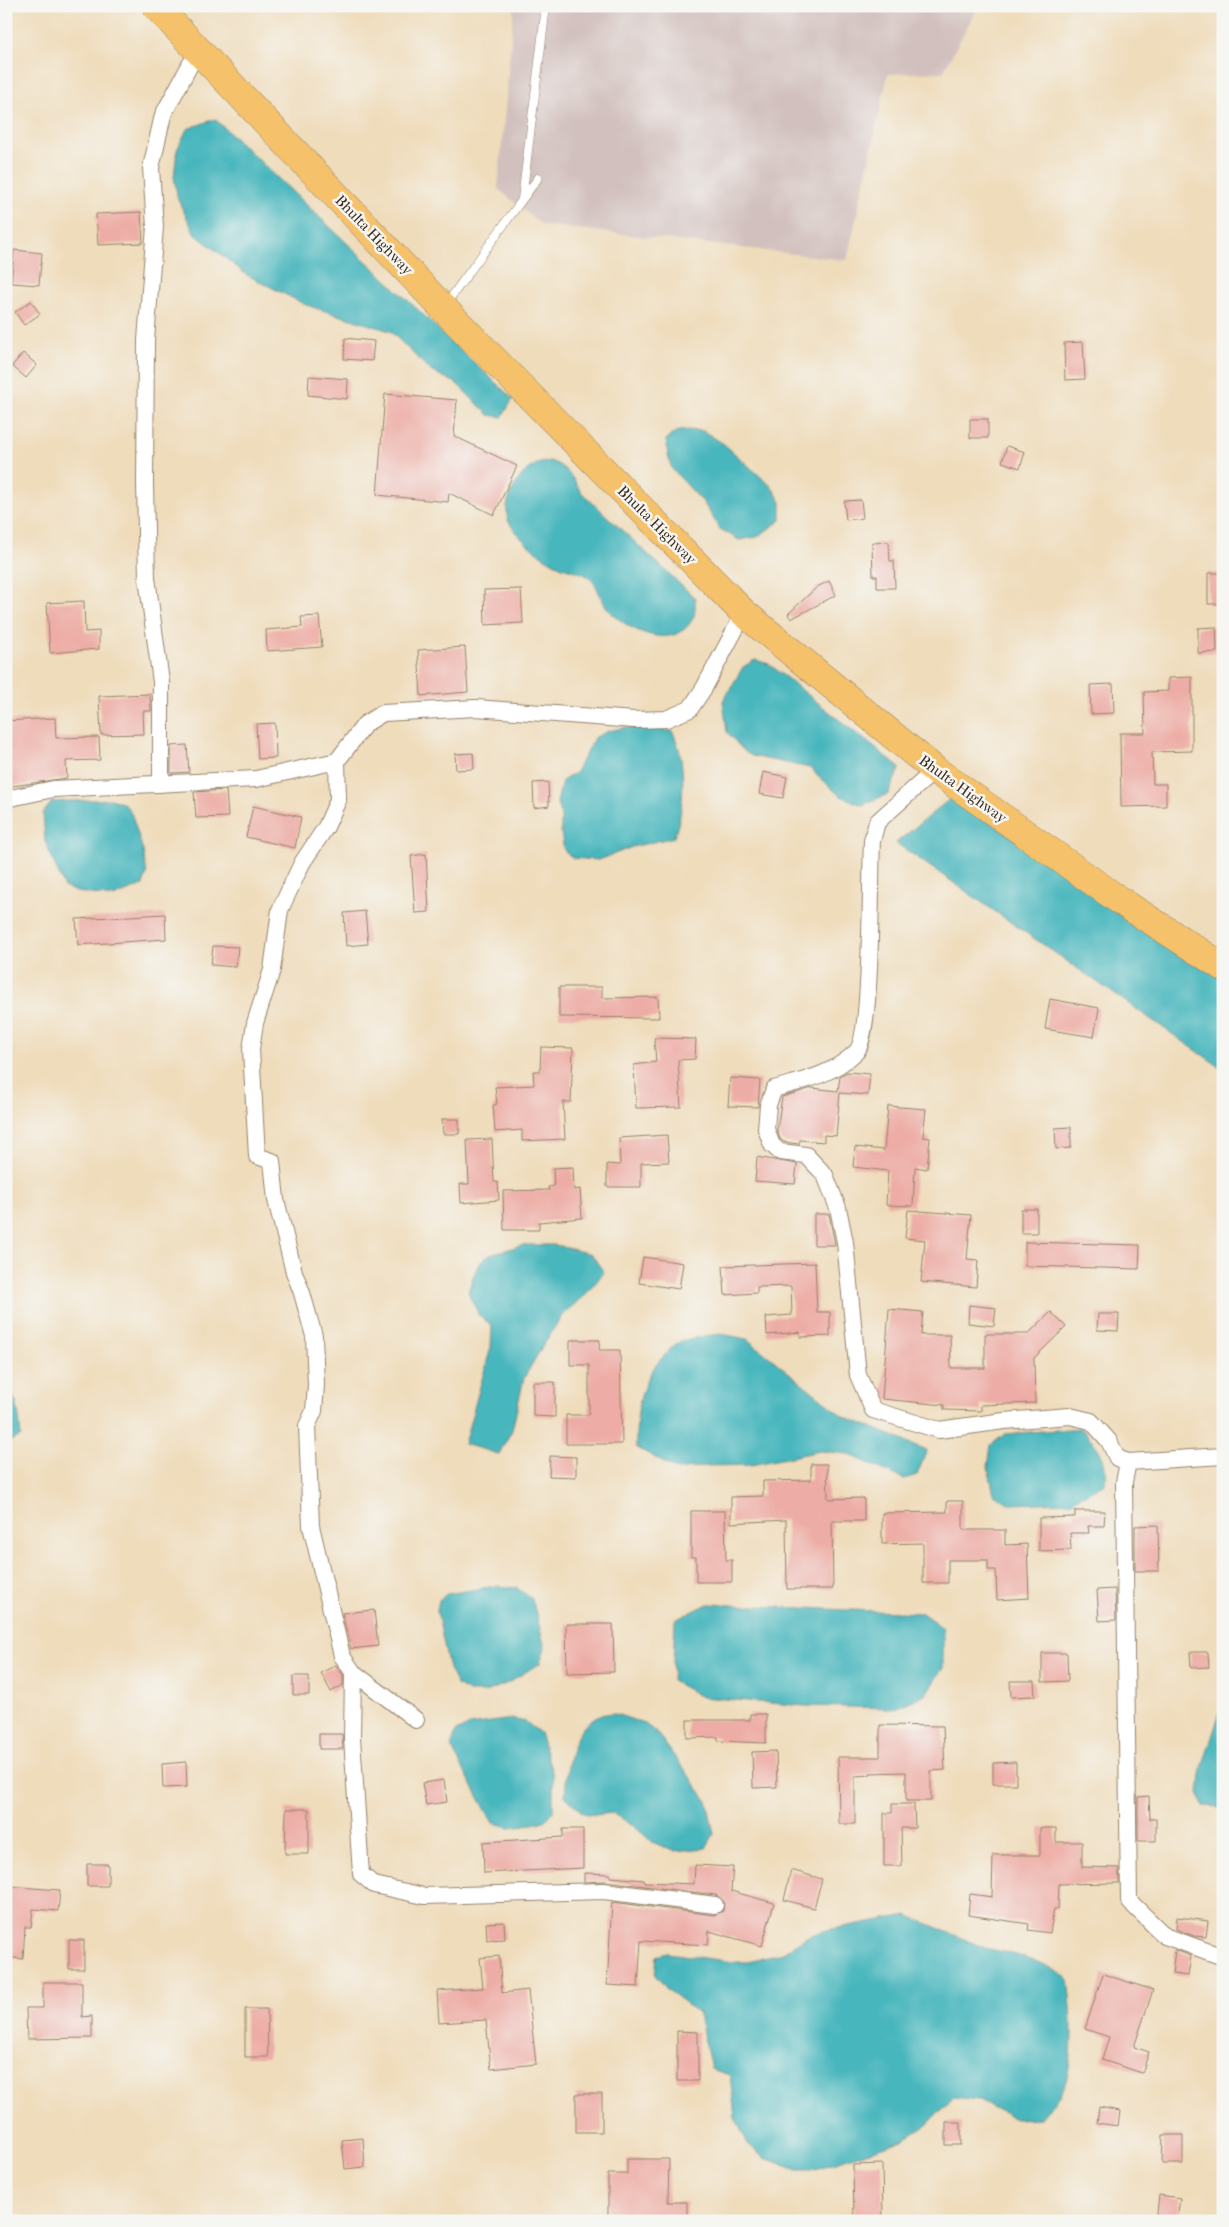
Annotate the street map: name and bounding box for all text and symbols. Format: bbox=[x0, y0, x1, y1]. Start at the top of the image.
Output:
street label: Bhulta Highway bbox=[331, 191, 417, 279]
street label: Bhulta Highway bbox=[614, 482, 701, 569]
street label: Bhulta Highway bbox=[916, 751, 1011, 827]

